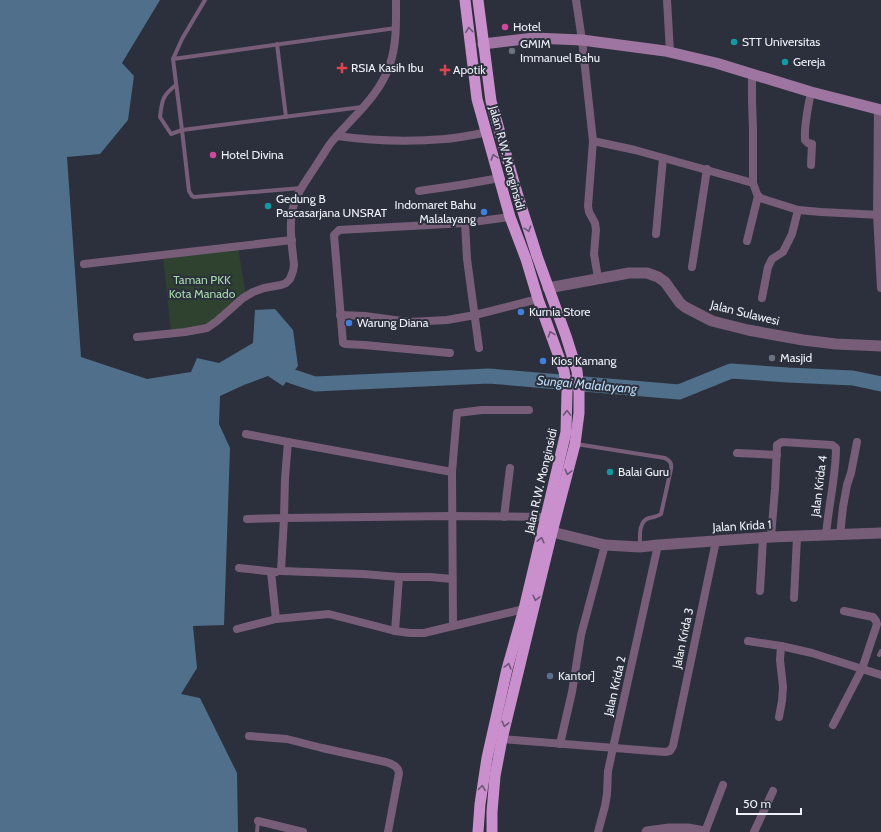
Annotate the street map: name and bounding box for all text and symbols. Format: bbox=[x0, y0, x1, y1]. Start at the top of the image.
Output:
place label: Hotel bbox=[513, 19, 541, 34]
marker: Hotel bbox=[500, 22, 510, 32]
one-way arrow bbox=[464, 27, 473, 33]
place label: STT Universitas bbox=[742, 34, 820, 49]
place label: GMIM Immanuel Bahu bbox=[520, 36, 600, 65]
marker: STT Universitas bbox=[729, 37, 739, 47]
marker: GMIM Immanuel Bahu bbox=[507, 46, 517, 56]
place label: Gereja bbox=[793, 54, 825, 69]
marker: Gereja bbox=[780, 57, 790, 67]
place label: RSIA Kasih Ibu bbox=[351, 60, 424, 75]
marker: RSIA Kasih Ibu bbox=[336, 62, 348, 74]
place label: Apotik bbox=[453, 62, 486, 77]
marker: Apotik bbox=[440, 65, 450, 75]
street label: Jalan R.W. Monginsidi bbox=[486, 103, 529, 212]
place label: Hotel Divina bbox=[221, 147, 284, 162]
marker: Hotel Divina bbox=[208, 150, 218, 160]
one-way arrow bbox=[490, 154, 499, 161]
place label: Gedung B Pascasarjana UNSRAT bbox=[276, 191, 388, 220]
place label: Indomaret Bahu Malalayang bbox=[395, 197, 477, 226]
marker: Gedung B Pascasarjana UNSRAT bbox=[263, 201, 273, 211]
marker: Indomaret Bahu Malalayang bbox=[479, 207, 489, 217]
one-way arrow bbox=[523, 225, 532, 232]
park label: Taman PKK Kota Manado bbox=[169, 272, 236, 301]
street label: Jalan Sulawesi bbox=[708, 296, 781, 328]
place label: Kurnia Store bbox=[529, 304, 591, 319]
marker: Kurnia Store bbox=[516, 307, 526, 317]
place label: Warung Diana bbox=[357, 315, 429, 330]
marker: Warung Diana bbox=[344, 318, 354, 328]
one-way arrow bbox=[547, 331, 556, 338]
place label: Masjid bbox=[780, 350, 812, 365]
place label: Kios Kamang bbox=[551, 353, 617, 368]
marker: Masjid bbox=[767, 353, 777, 363]
marker: Kios Kamang bbox=[538, 356, 548, 366]
water label: Sungai Malalayang bbox=[536, 372, 639, 396]
one-way arrow bbox=[563, 410, 571, 416]
street label: Jalan R.W. Monginsidi bbox=[521, 427, 560, 536]
street label: Jalan Krida 4 bbox=[807, 454, 830, 519]
place label: Balai Guru bbox=[618, 464, 669, 479]
marker: Balai Guru bbox=[605, 467, 615, 477]
one-way arrow bbox=[564, 469, 572, 475]
street label: Jalan Krida 1 bbox=[711, 516, 772, 535]
one-way arrow bbox=[536, 537, 545, 544]
one-way arrow bbox=[532, 594, 541, 601]
street label: Jalan Krida 3 bbox=[669, 606, 696, 670]
street label: Jalan Krida 2 bbox=[600, 654, 629, 718]
one-way arrow bbox=[503, 662, 512, 669]
place label: Kantor] bbox=[558, 668, 595, 683]
marker: Kantor] bbox=[545, 671, 555, 681]
one-way arrow bbox=[502, 721, 510, 727]
one-way arrow bbox=[477, 785, 486, 791]
scale bar bbox=[737, 790, 801, 816]
text: 50 m bbox=[743, 796, 771, 811]

